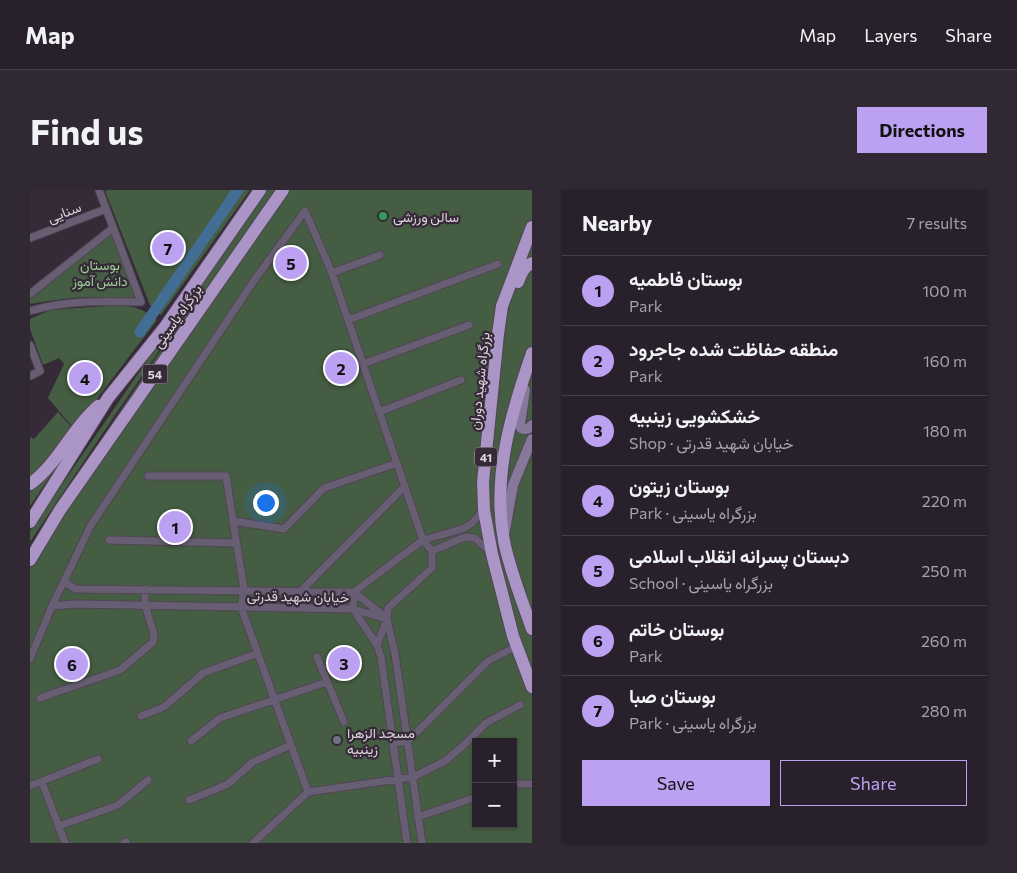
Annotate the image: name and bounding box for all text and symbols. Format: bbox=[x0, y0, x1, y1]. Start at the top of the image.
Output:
text: Map bbox=[25, 20, 75, 49]
text: Map bbox=[799, 24, 836, 46]
text: Layers bbox=[864, 24, 917, 46]
text: Share bbox=[945, 24, 992, 46]
button: Directions bbox=[857, 107, 987, 153]
text: Find us bbox=[30, 109, 144, 152]
street label: سنایی bbox=[45, 198, 84, 227]
place label: سالن ورزشی bbox=[393, 208, 459, 226]
marker: سالن ورزشی bbox=[377, 210, 389, 222]
text: Nearby bbox=[582, 210, 652, 235]
text: 7 results bbox=[907, 213, 967, 232]
pin: 7 bbox=[152, 229, 184, 267]
pin: 5 bbox=[275, 244, 307, 282]
park label: بوستان دانش آموز bbox=[71, 256, 128, 290]
text: بوستان فاطمیه bbox=[629, 267, 742, 290]
street label: بزرگراه یاسینی bbox=[149, 281, 206, 352]
text: 1 bbox=[594, 281, 602, 300]
text: 100 m bbox=[922, 281, 967, 300]
text: Park bbox=[629, 296, 662, 315]
street label: بزرگراه شهید دوران bbox=[465, 331, 494, 431]
text: منطقه حفاظت شده جاجرود bbox=[629, 337, 838, 360]
pin: 2 bbox=[325, 349, 357, 387]
text: 2 bbox=[593, 351, 603, 370]
text: 160 m bbox=[923, 351, 967, 370]
pin: 4 bbox=[69, 359, 101, 397]
road number: 54 bbox=[142, 364, 168, 383]
text: Park bbox=[629, 366, 662, 385]
text: خشکشویی زینبیه bbox=[629, 404, 760, 427]
text: 3 bbox=[593, 421, 603, 440]
text: 180 m bbox=[923, 421, 967, 440]
text: Shop · خیابان شهید قدرتی bbox=[629, 433, 793, 452]
road number: 41 bbox=[475, 448, 497, 466]
text: بوستان زیتون bbox=[629, 474, 730, 497]
your location bbox=[253, 490, 279, 516]
text: 4 bbox=[593, 491, 603, 510]
text: 220 m bbox=[922, 491, 967, 510]
text: Park · بزرگراه یاسینی bbox=[629, 503, 757, 522]
pin: 1 bbox=[159, 508, 191, 546]
text: دبستان پسرانه انقلاب اسلامی bbox=[629, 544, 849, 567]
text: 5 bbox=[593, 561, 603, 580]
text: 250 m bbox=[921, 561, 967, 580]
text: School · بزرگراه یاسینی bbox=[629, 573, 773, 592]
street label: خیابان شهید قدرتی bbox=[247, 587, 349, 606]
text: بوستان خاتم bbox=[629, 617, 724, 640]
text: 6 bbox=[593, 631, 603, 650]
text: 260 m bbox=[921, 631, 967, 650]
pin: 3 bbox=[328, 644, 360, 682]
pin: 6 bbox=[56, 645, 88, 683]
text: Park bbox=[629, 646, 662, 665]
text: بوستان صبا bbox=[629, 684, 716, 707]
text: 7 bbox=[594, 701, 602, 720]
text: 280 m bbox=[921, 701, 967, 720]
text: Park · بزرگراه یاسینی bbox=[629, 713, 757, 732]
place label: مسجد الزهرا زینبیه bbox=[347, 724, 415, 758]
marker: مسجد الزهرا زینبیه bbox=[331, 734, 343, 746]
map controls bbox=[472, 738, 517, 828]
button: + bbox=[472, 738, 517, 783]
button: Save bbox=[582, 760, 770, 806]
button: Share bbox=[780, 760, 967, 806]
button: − bbox=[472, 783, 517, 828]

